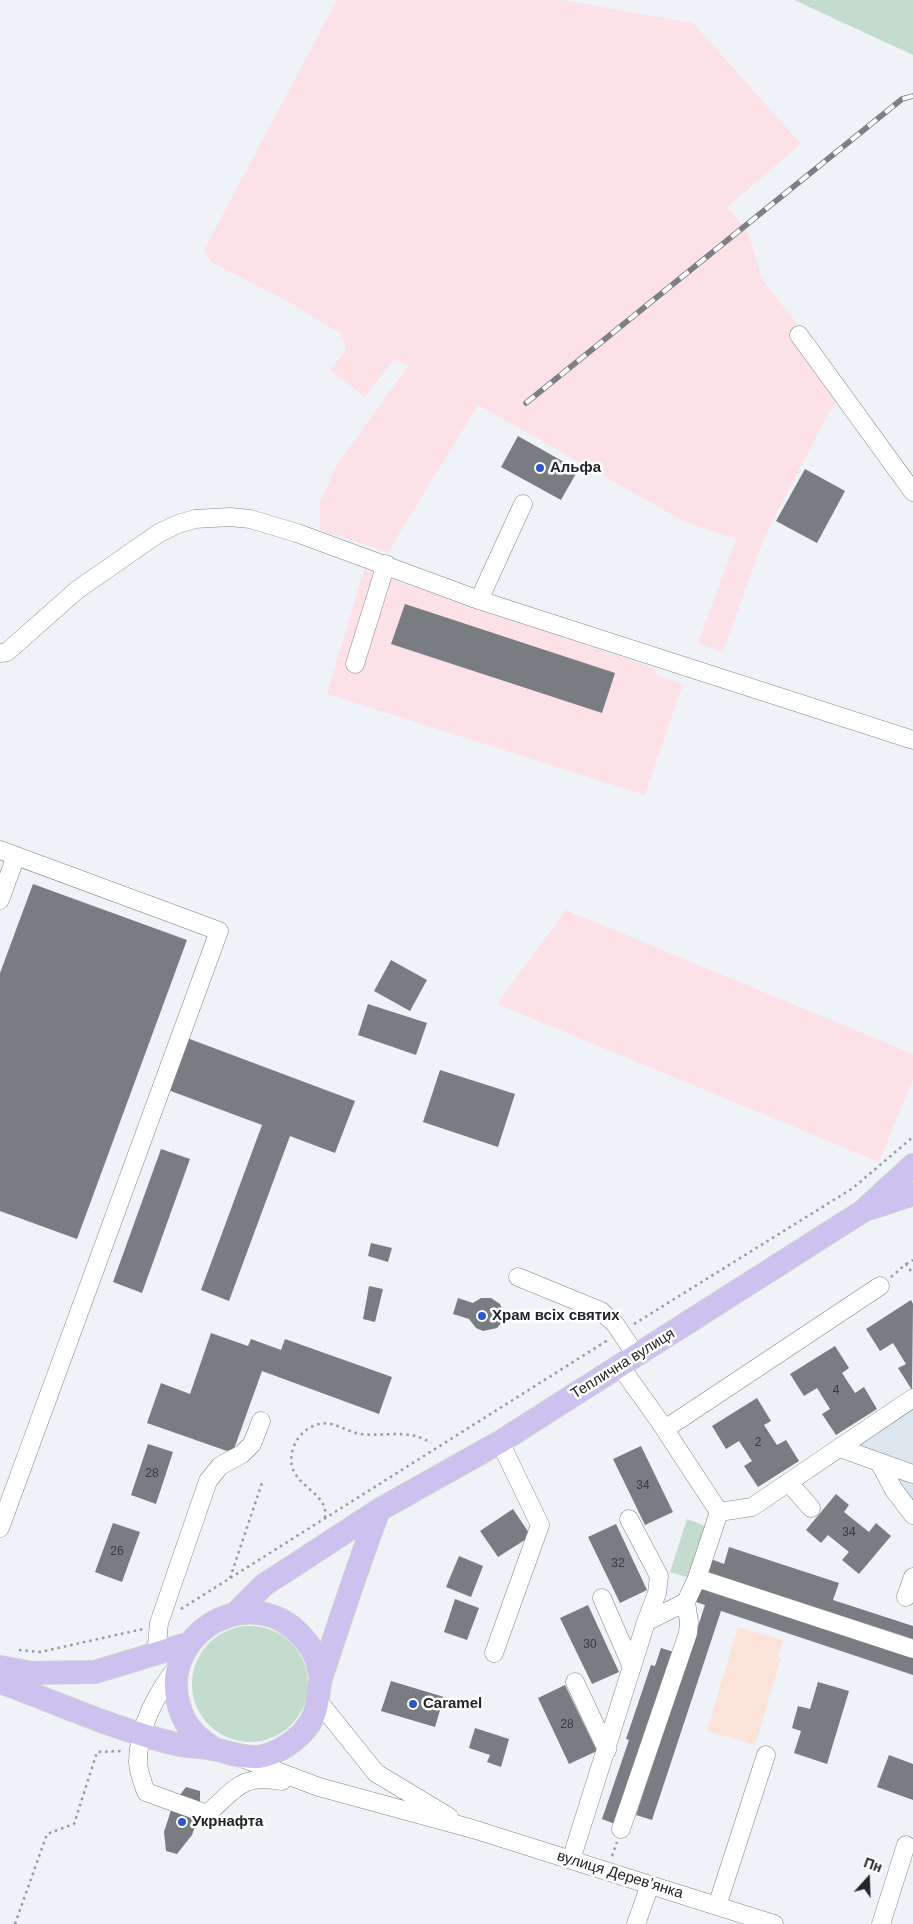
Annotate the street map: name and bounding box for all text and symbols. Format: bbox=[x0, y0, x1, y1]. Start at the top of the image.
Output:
place label: Альфа bbox=[550, 459, 601, 477]
marker: Альфа bbox=[534, 462, 546, 474]
place label: Храм всіх святих bbox=[492, 1307, 620, 1325]
marker: Храм всіх святих bbox=[476, 1310, 488, 1322]
street label: Теплична вулиця bbox=[568, 1325, 678, 1403]
house number: 4 bbox=[833, 1384, 839, 1398]
house number: 2 bbox=[755, 1436, 761, 1450]
house number: 28 bbox=[145, 1467, 159, 1481]
house number: 34 bbox=[636, 1479, 650, 1493]
house number: 34 bbox=[842, 1526, 856, 1540]
house number: 26 bbox=[110, 1545, 124, 1559]
house number: 32 bbox=[611, 1557, 625, 1571]
house number: 30 bbox=[583, 1638, 597, 1652]
place label: Caramel bbox=[423, 1695, 482, 1713]
marker: Caramel bbox=[407, 1698, 419, 1710]
house number: 28 bbox=[560, 1718, 574, 1732]
place label: Укрнафта bbox=[192, 1813, 263, 1831]
marker: Укрнафта bbox=[176, 1816, 188, 1828]
street label: вулиця Деревʼянка bbox=[555, 1847, 685, 1903]
north arrow bbox=[843, 1854, 893, 1904]
text: Пн bbox=[862, 1854, 885, 1876]

